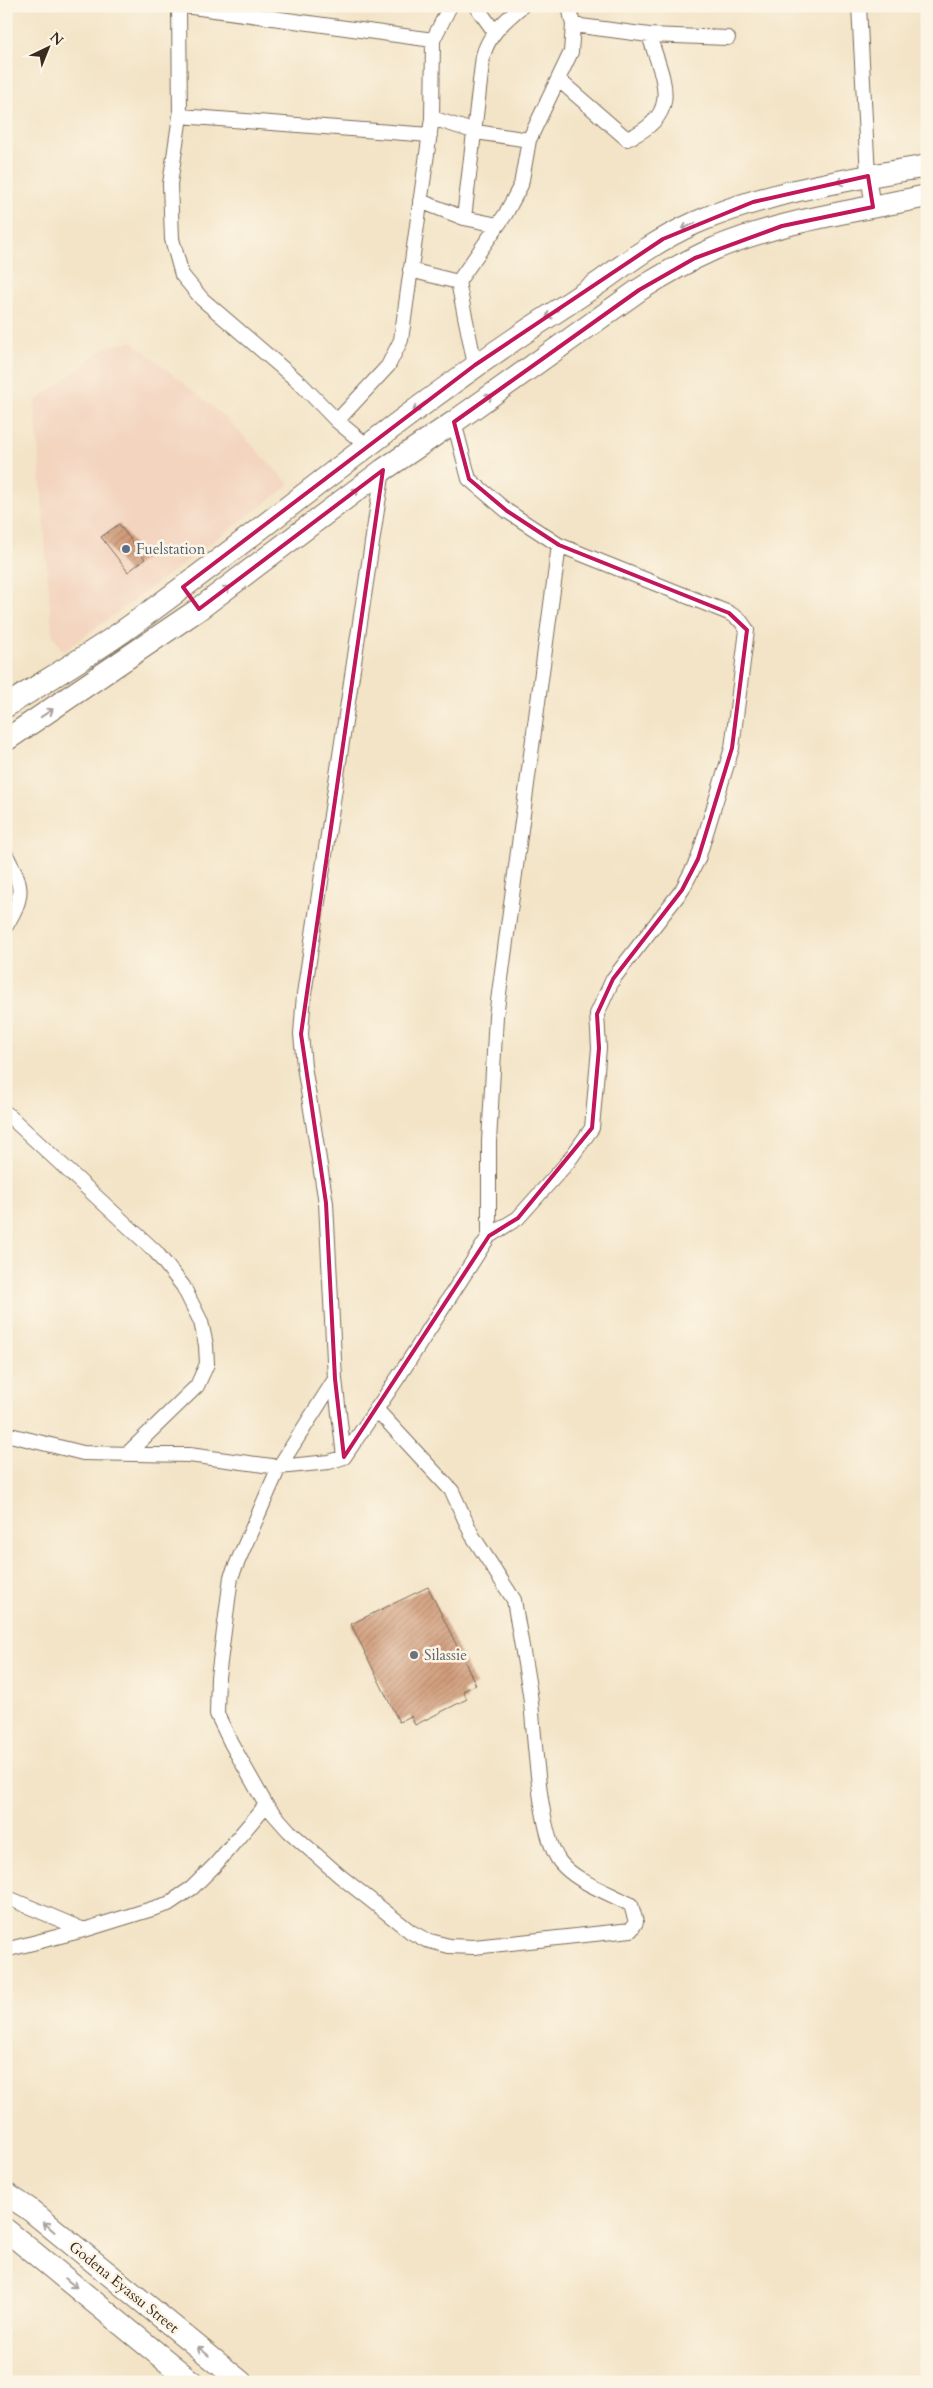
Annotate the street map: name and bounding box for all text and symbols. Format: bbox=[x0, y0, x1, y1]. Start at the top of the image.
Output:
north arrow bbox=[22, 22, 72, 72]
text: N bbox=[46, 28, 67, 50]
one-way arrow bbox=[837, 177, 853, 186]
one-way arrow bbox=[682, 222, 697, 231]
one-way arrow bbox=[546, 309, 560, 319]
one-way arrow bbox=[479, 394, 493, 404]
one-way arrow bbox=[413, 401, 426, 412]
one-way arrow bbox=[346, 487, 359, 498]
place label: Fuelstation bbox=[136, 539, 206, 559]
marker: Fuelstation bbox=[120, 543, 132, 555]
one-way arrow bbox=[217, 585, 230, 596]
one-way arrow bbox=[39, 708, 53, 718]
place label: Silassie bbox=[424, 1645, 467, 1665]
marker: Silassie bbox=[408, 1649, 420, 1661]
one-way arrow bbox=[43, 2221, 56, 2232]
street label: Godena Eyassu Street bbox=[65, 2236, 183, 2338]
one-way arrow bbox=[64, 2278, 77, 2289]
one-way arrow bbox=[196, 2346, 209, 2357]

